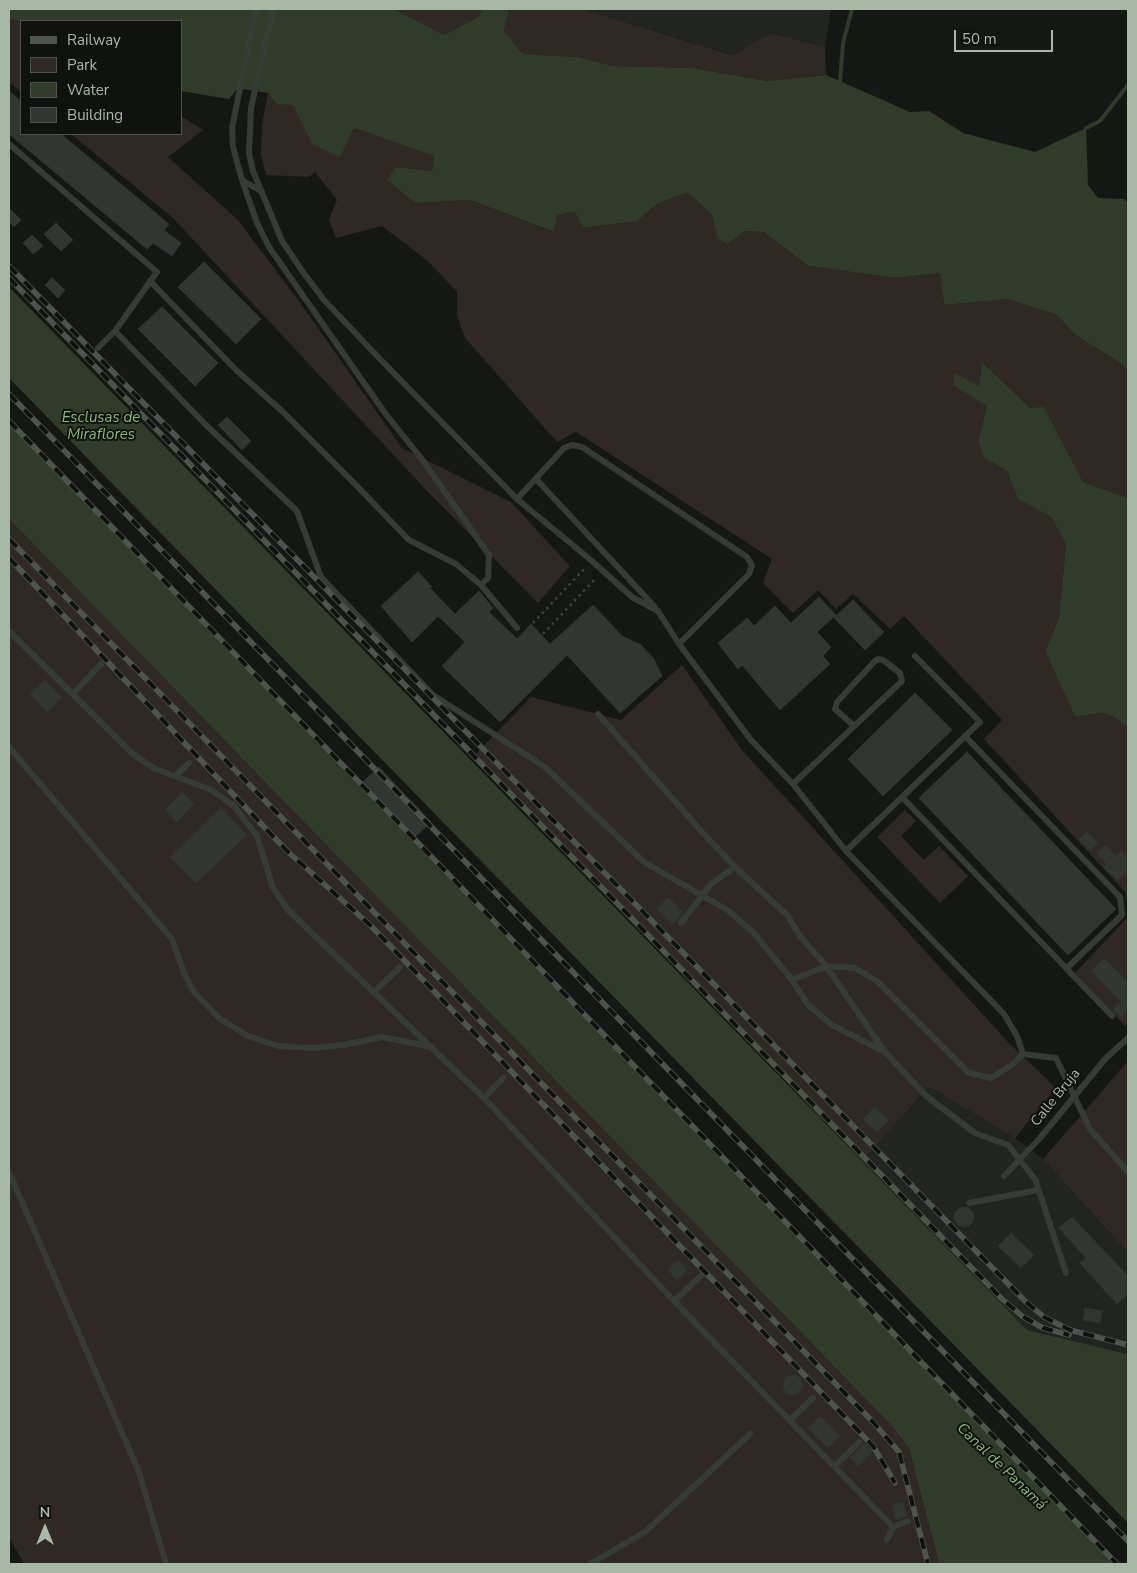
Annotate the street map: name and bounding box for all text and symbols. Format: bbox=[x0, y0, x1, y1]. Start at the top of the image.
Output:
legend bbox=[20, 20, 182, 135]
scale bar bbox=[957, 20, 1056, 52]
text: 50 m bbox=[962, 29, 997, 49]
text: Railway bbox=[67, 30, 121, 50]
text: Park bbox=[67, 55, 97, 75]
text: Water bbox=[67, 80, 109, 100]
text: Building bbox=[67, 105, 123, 125]
water label: Esclusas de Miraflores bbox=[62, 409, 140, 444]
street label: Calle Bruja bbox=[1028, 1066, 1084, 1130]
water label: Canal de Panamá bbox=[952, 1420, 1050, 1514]
north arrow bbox=[20, 1503, 70, 1553]
text: N bbox=[40, 1503, 50, 1522]

